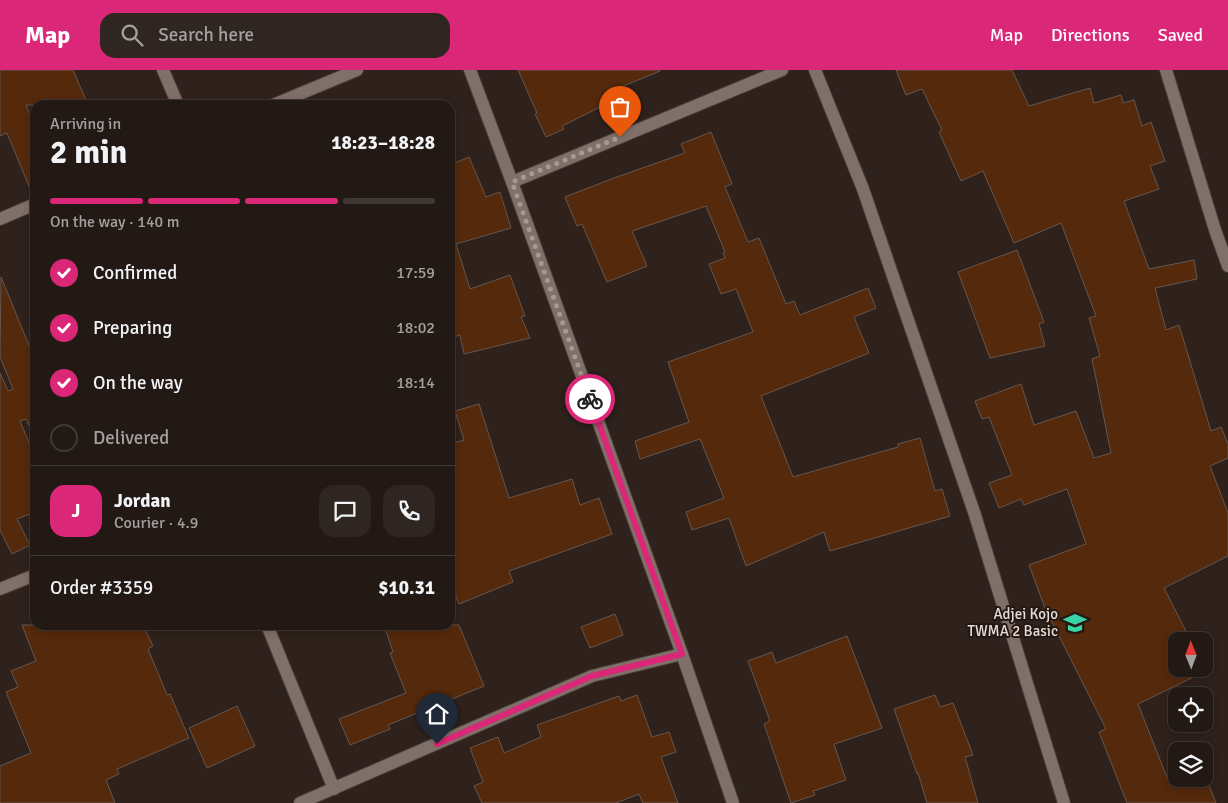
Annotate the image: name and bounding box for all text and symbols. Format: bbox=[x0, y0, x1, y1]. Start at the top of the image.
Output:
search box bbox=[100, 13, 450, 58]
text: Map bbox=[25, 20, 70, 50]
icon: search bbox=[118, 21, 146, 49]
text: Search here bbox=[158, 23, 254, 47]
text: Map bbox=[990, 24, 1023, 46]
text: Directions bbox=[1051, 24, 1130, 46]
text: Saved bbox=[1158, 24, 1203, 46]
pin bbox=[599, 86, 641, 137]
icon: bag bbox=[606, 93, 634, 121]
text: Arriving in bbox=[50, 114, 121, 134]
text: 18:23–18:28 bbox=[331, 131, 435, 155]
text: 2 min bbox=[50, 133, 127, 172]
text: On the way · 140 m bbox=[50, 212, 180, 232]
icon: check bbox=[50, 259, 78, 287]
text: Confirmed bbox=[93, 261, 177, 285]
text: 17:59 bbox=[396, 263, 435, 283]
icon: check bbox=[50, 314, 78, 342]
text: Preparing bbox=[93, 316, 172, 340]
text: 18:02 bbox=[396, 318, 435, 338]
icon: check bbox=[50, 369, 78, 397]
text: On the way bbox=[93, 371, 183, 395]
text: 18:14 bbox=[396, 373, 435, 393]
courier bbox=[565, 374, 615, 424]
icon: bike bbox=[576, 385, 604, 413]
text: Delivered bbox=[93, 426, 169, 450]
button: chat bbox=[319, 485, 371, 537]
button: phone bbox=[383, 485, 435, 537]
text: Jordan bbox=[114, 489, 171, 513]
text: J bbox=[72, 499, 80, 523]
text: Courier · 4.9 bbox=[114, 513, 198, 533]
text: Order #3359 bbox=[50, 576, 153, 600]
text: $10.31 bbox=[378, 576, 435, 600]
place label: Adjei Kojo TWMA 2 Basic bbox=[968, 605, 1058, 640]
school or university icon: Adjei Kojo TWMA 2 Basic bbox=[1062, 610, 1088, 636]
north arrow bbox=[1168, 632, 1212, 678]
map controls bbox=[1168, 632, 1213, 787]
button: locate bbox=[1168, 687, 1213, 732]
pin bbox=[416, 693, 458, 744]
icon: home bbox=[423, 700, 451, 728]
button: layers bbox=[1168, 742, 1213, 787]

